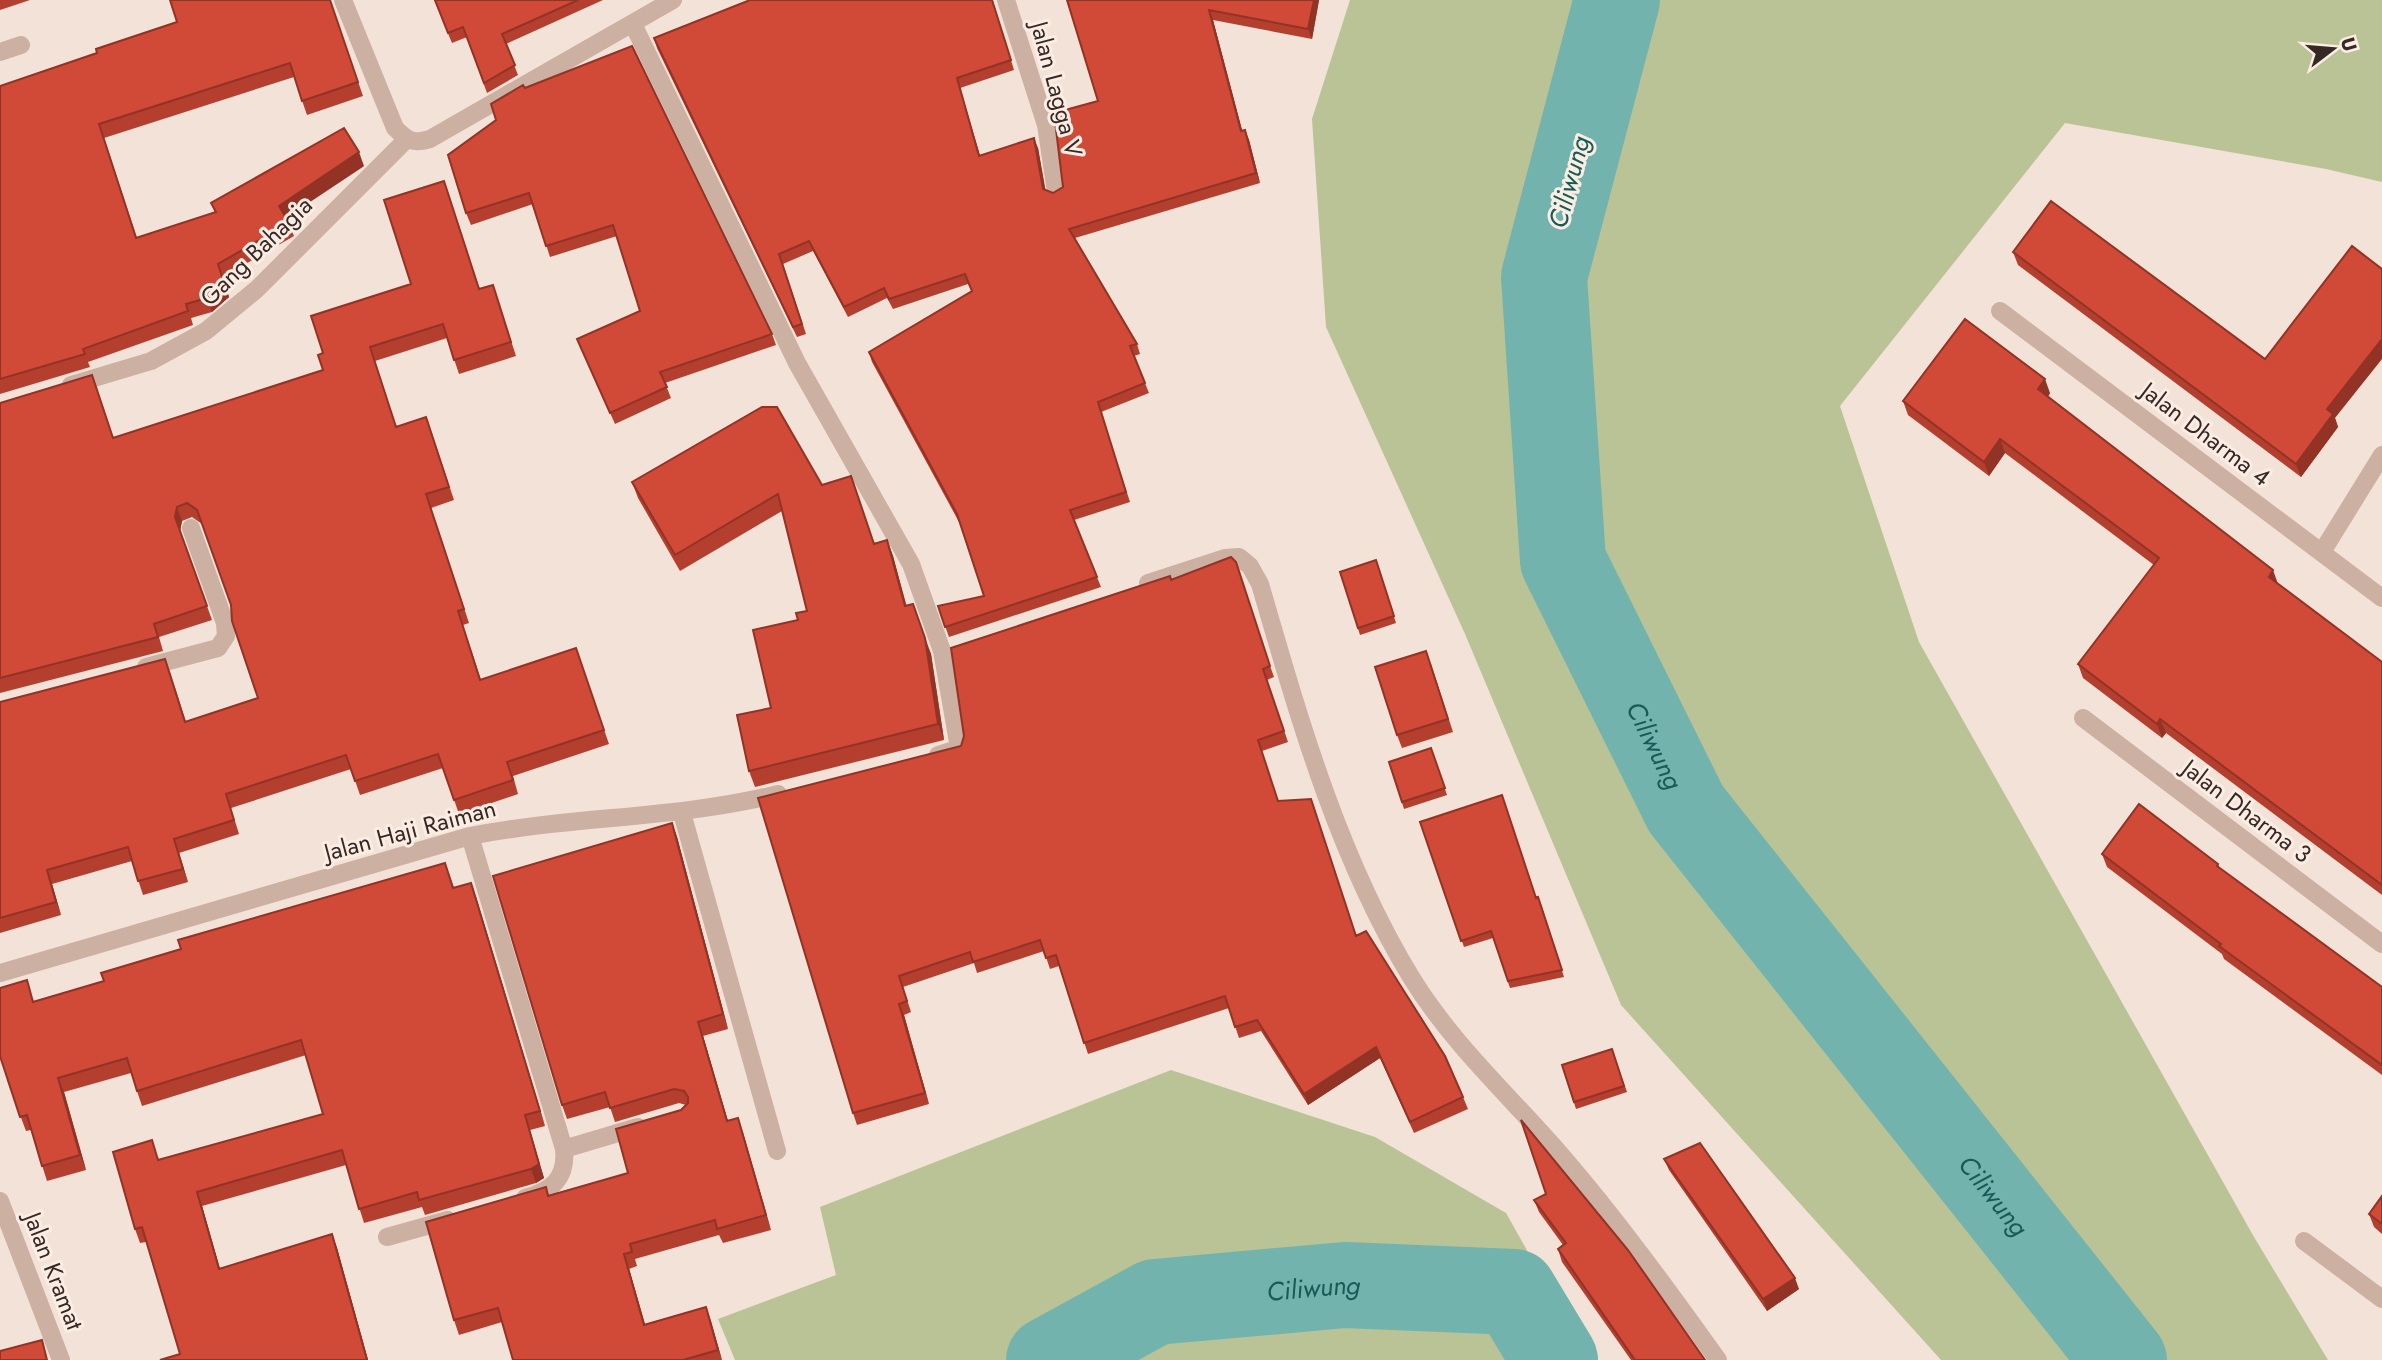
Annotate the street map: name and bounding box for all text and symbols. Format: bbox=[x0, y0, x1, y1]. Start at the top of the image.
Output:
north arrow bbox=[2298, 14, 2368, 84]
street label: Jalan Lagga V bbox=[1021, 15, 1092, 161]
text: U bbox=[2334, 34, 2364, 55]
water label: Ciliwung bbox=[1538, 132, 1600, 232]
street label: Gang Bahagia bbox=[192, 188, 320, 314]
street label: Jalan Dharma 4 bbox=[2131, 372, 2278, 494]
water label: Ciliwung bbox=[1617, 695, 1692, 796]
street label: Jalan Dharma 3 bbox=[2173, 749, 2319, 871]
street label: Jalan Haji Raiman bbox=[317, 790, 500, 871]
water label: Ciliwung bbox=[1949, 1147, 2038, 1244]
street label: Jalan Kramat bbox=[14, 1204, 93, 1335]
water label: Ciliwung bbox=[1265, 1266, 1361, 1311]

